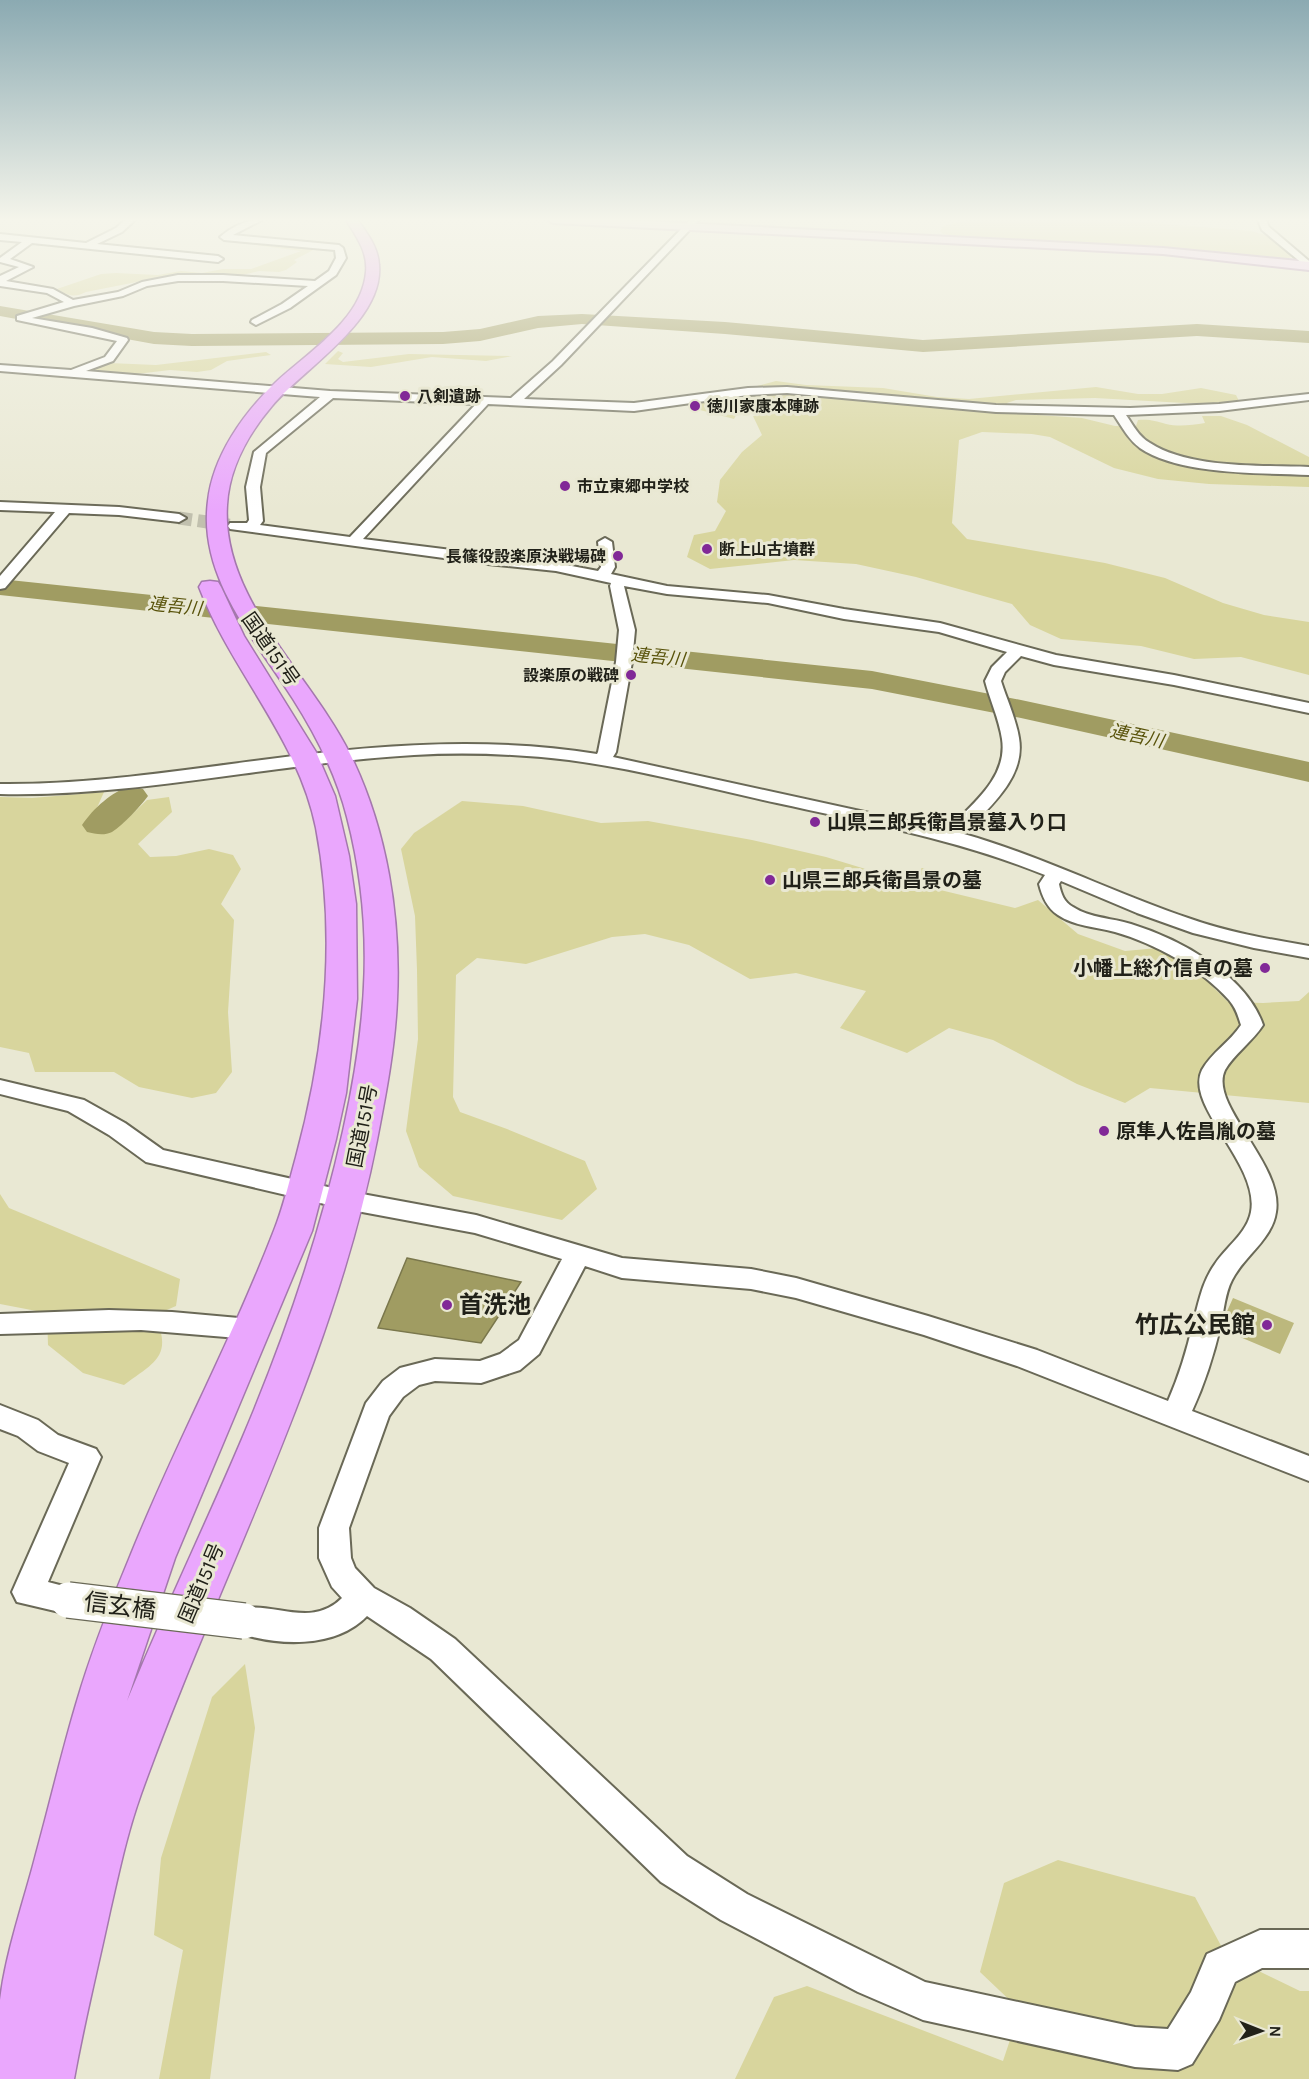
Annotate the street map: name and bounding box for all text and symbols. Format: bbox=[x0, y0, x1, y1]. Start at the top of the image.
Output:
place label: 八剣遺跡 bbox=[417, 387, 481, 406]
marker: 八剣遺跡 bbox=[398, 389, 412, 403]
place label: 徳川家康本陣跡 bbox=[707, 397, 819, 416]
marker: 徳川家康本陣跡 bbox=[688, 399, 702, 413]
place label: 市立東郷中学校 bbox=[577, 477, 689, 496]
marker: 市立東郷中学校 bbox=[558, 479, 572, 493]
place label: 断上山古墳群 bbox=[719, 540, 815, 559]
marker: 断上山古墳群 bbox=[700, 542, 714, 556]
place label: 長篠役設楽原決戦場碑 bbox=[446, 547, 606, 566]
marker: 長篠役設楽原決戦場碑 bbox=[611, 549, 625, 563]
water label: 連吾川 bbox=[147, 592, 205, 620]
street label: 国道151号 bbox=[237, 608, 304, 690]
water label: 連吾川 bbox=[630, 643, 688, 671]
place label: 設楽原の戦碑 bbox=[523, 666, 619, 685]
marker: 設楽原の戦碑 bbox=[624, 668, 638, 682]
water label: 連吾川 bbox=[1108, 720, 1168, 753]
place label: 山県三郎兵衛昌景墓入り口 bbox=[827, 811, 1067, 834]
marker: 山県三郎兵衛昌景墓入り口 bbox=[808, 815, 822, 829]
place label: 山県三郎兵衛昌景の墓 bbox=[782, 869, 982, 892]
marker: 山県三郎兵衛昌景の墓 bbox=[763, 873, 777, 887]
place label: 小幡上総介信貞の墓 bbox=[1073, 957, 1253, 980]
marker: 小幡上総介信貞の墓 bbox=[1258, 961, 1272, 975]
street label: 国道151号 bbox=[343, 1082, 382, 1170]
place label: 原隼人佐昌胤の墓 bbox=[1116, 1120, 1276, 1143]
marker: 原隼人佐昌胤の墓 bbox=[1097, 1124, 1111, 1138]
place label: 首洗池 bbox=[459, 1291, 531, 1319]
marker: 首洗池 bbox=[440, 1298, 454, 1312]
place label: 竹広公民館 bbox=[1135, 1311, 1255, 1339]
marker: 竹広公民館 bbox=[1260, 1318, 1274, 1332]
street label: 国道151号 bbox=[174, 1540, 229, 1627]
street label: 信玄橋 bbox=[83, 1588, 157, 1624]
north arrow bbox=[1231, 2001, 1291, 2061]
text: N bbox=[1266, 2025, 1285, 2037]

